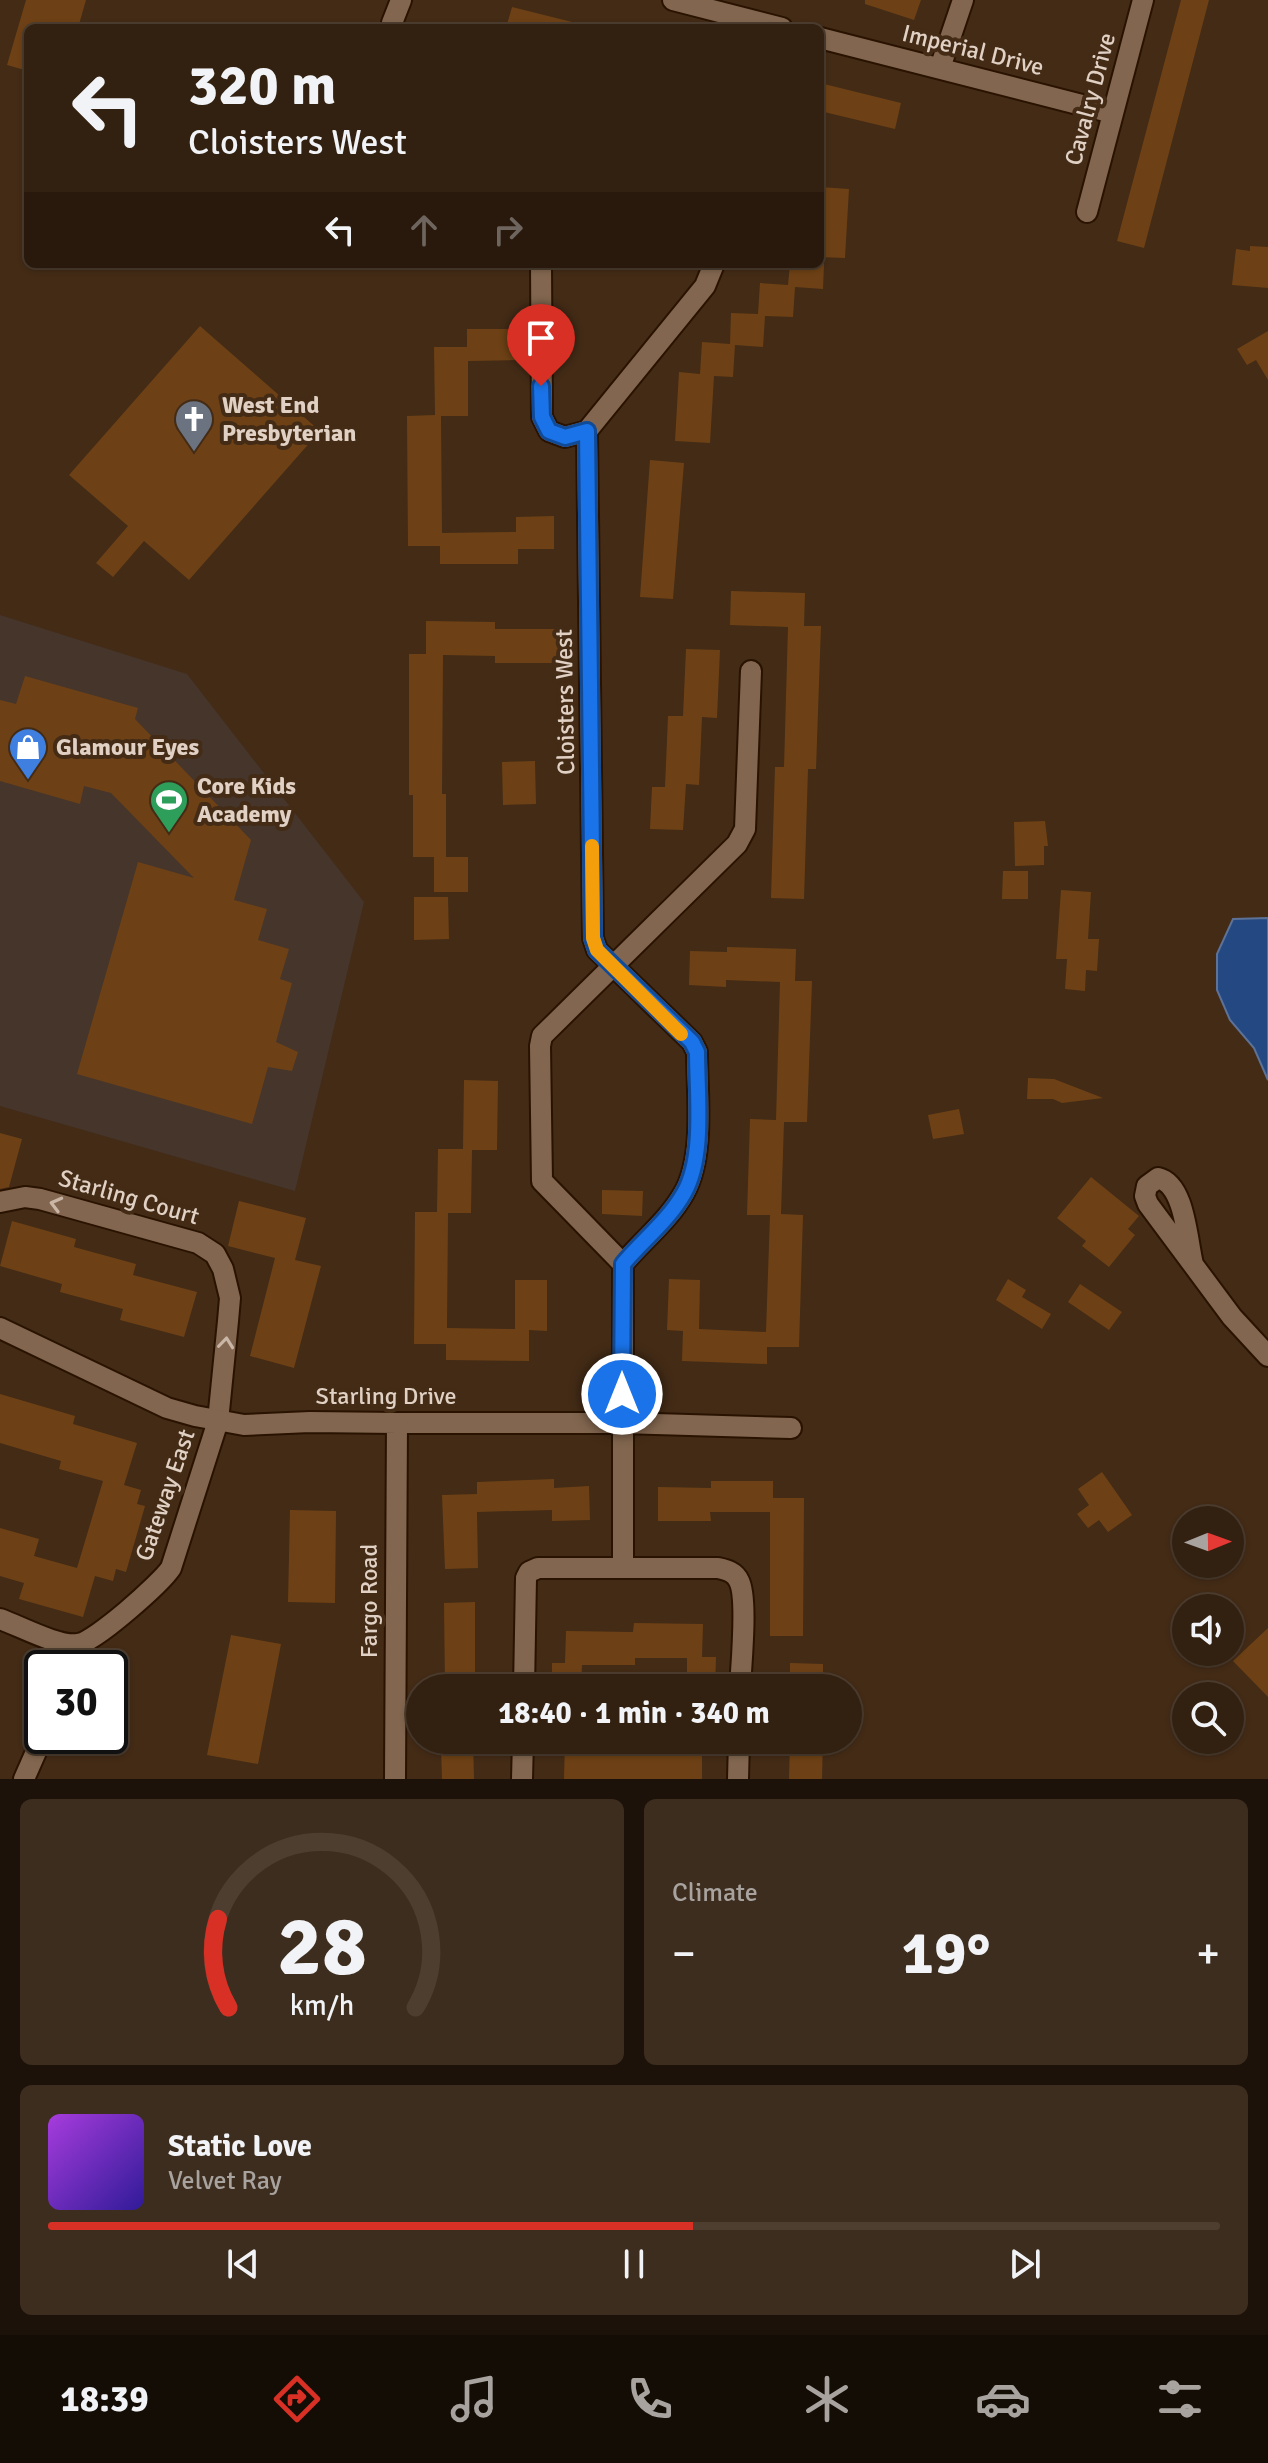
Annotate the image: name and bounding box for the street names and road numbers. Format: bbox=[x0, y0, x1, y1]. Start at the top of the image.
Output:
street label: Imperial Drive bbox=[899, 18, 1047, 82]
street label: Cavalry Drive bbox=[1058, 30, 1122, 168]
street label: Cloisters West bbox=[549, 629, 581, 775]
street label: Starling Court bbox=[55, 1163, 203, 1231]
street label: Starling Drive bbox=[316, 1381, 456, 1411]
street label: Gateway East bbox=[128, 1425, 202, 1565]
street label: Fargo Road bbox=[354, 1544, 384, 1658]

